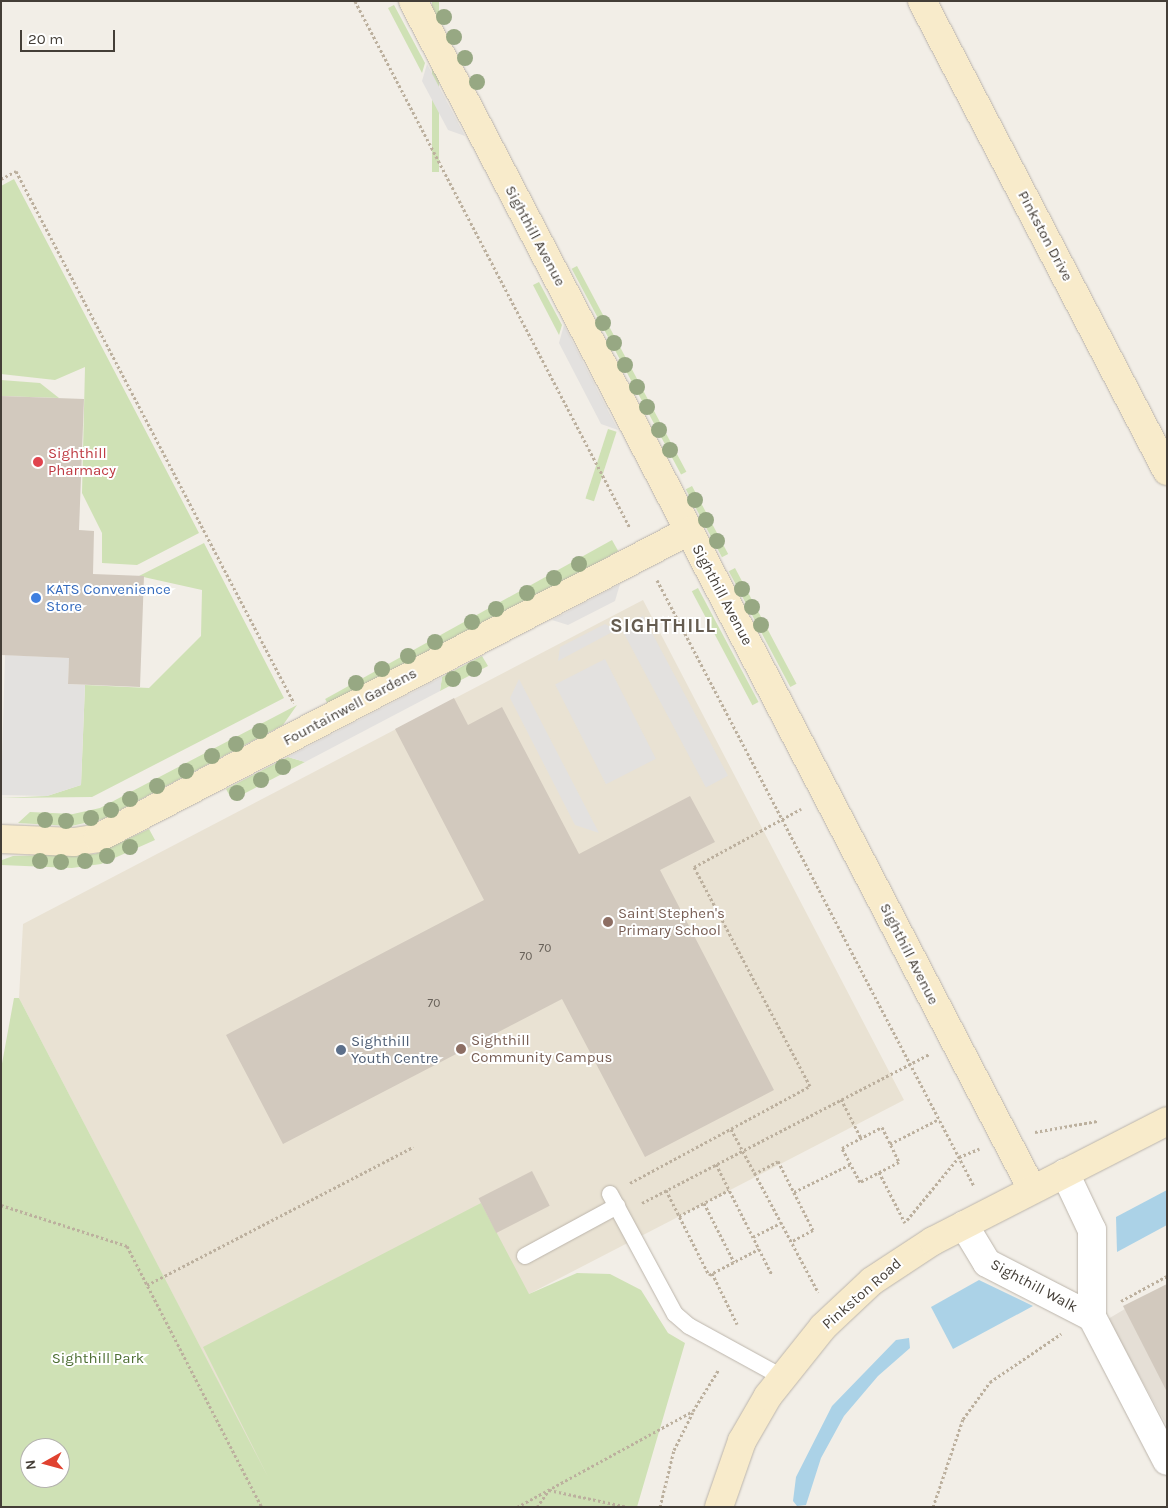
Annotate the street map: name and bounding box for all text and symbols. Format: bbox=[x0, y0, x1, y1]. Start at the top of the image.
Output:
scale bar bbox=[22, 20, 118, 52]
text: 20 m bbox=[28, 30, 63, 48]
street label: Sighthill Avenue bbox=[501, 183, 569, 289]
street label: Pinkston Drive bbox=[1014, 188, 1076, 284]
place label: Sighthill Pharmacy bbox=[48, 444, 116, 479]
marker: Sighthill Pharmacy bbox=[32, 456, 44, 468]
street label: Sighthill Avenue bbox=[688, 542, 756, 648]
place label: KATS Convenience Store bbox=[46, 580, 171, 615]
marker: KATS Convenience Store bbox=[30, 592, 42, 604]
district label: SIGHTHILL bbox=[609, 613, 717, 637]
street label: Fountainwell Gardens bbox=[280, 664, 420, 750]
street label: Sighthill Avenue bbox=[876, 900, 942, 1008]
place label: Saint Stephen's Primary School bbox=[618, 904, 725, 939]
marker: Saint Stephen's Primary School bbox=[602, 916, 614, 928]
house number: 70 bbox=[539, 942, 551, 956]
house number: 70 bbox=[520, 950, 532, 964]
house number: 70 bbox=[428, 997, 440, 1011]
place label: Sighthill Community Campus bbox=[471, 1031, 612, 1066]
place label: Sighthill Youth Centre bbox=[351, 1032, 439, 1067]
marker: Sighthill Community Campus bbox=[455, 1043, 467, 1055]
marker: Sighthill Youth Centre bbox=[335, 1044, 347, 1056]
street label: Pinkston Road bbox=[819, 1255, 905, 1333]
street label: Sighthill Walk bbox=[987, 1256, 1081, 1316]
park label: Sighthill Park bbox=[52, 1350, 144, 1368]
north arrow bbox=[20, 1438, 70, 1488]
text: N bbox=[22, 1459, 40, 1471]

